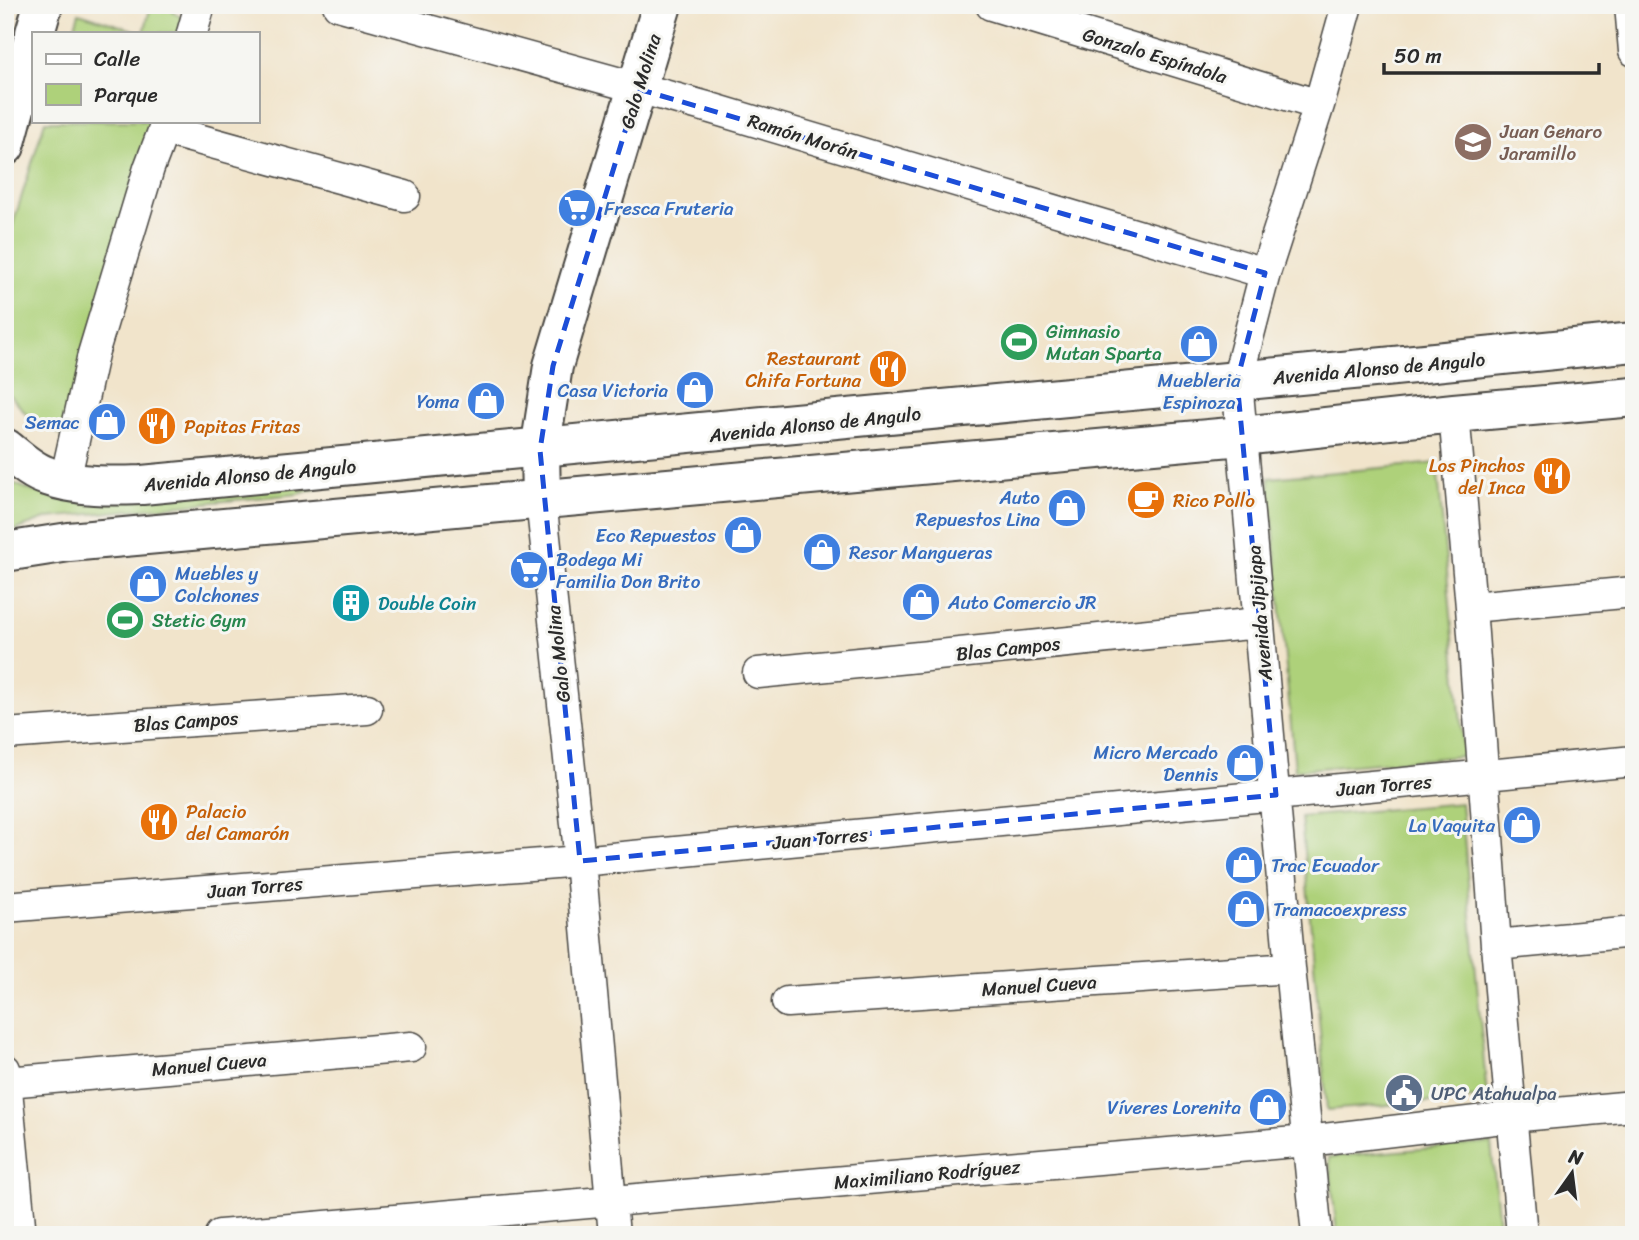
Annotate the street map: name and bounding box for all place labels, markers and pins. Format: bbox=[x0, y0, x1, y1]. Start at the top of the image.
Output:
place label: Juan Genaro Jaramillo bbox=[1499, 115, 1602, 170]
school or university icon: Juan Genaro Jaramillo bbox=[1452, 121, 1494, 163]
supermarket icon: Fresca Fruteria bbox=[556, 187, 598, 229]
place label: Fresca Fruteria bbox=[604, 192, 734, 225]
place label: Gimnasio Mutan Sparta bbox=[1046, 315, 1162, 370]
sports icon: Gimnasio Mutan Sparta bbox=[998, 321, 1040, 363]
shop icon: Muebleria Espinoza bbox=[1178, 323, 1220, 365]
place label: Restaurant Chifa Fortuna bbox=[745, 342, 861, 397]
restaurant icon: Restaurant Chifa Fortuna bbox=[867, 348, 909, 390]
place label: Muebleria Espinoza bbox=[1157, 364, 1241, 419]
shop icon: Casa Victoria bbox=[674, 369, 716, 411]
place label: Casa Victoria bbox=[557, 374, 668, 407]
shop icon: Yoma bbox=[465, 380, 507, 422]
place label: Yoma bbox=[417, 385, 459, 418]
shop icon: Semac bbox=[86, 401, 128, 443]
restaurant icon: Papitas Fritas bbox=[136, 405, 178, 447]
place label: Semac bbox=[25, 406, 80, 439]
place label: Papitas Fritas bbox=[184, 410, 300, 443]
place label: Los Pinchos del Inca bbox=[1429, 449, 1525, 504]
restaurant icon: Los Pinchos del Inca bbox=[1531, 455, 1573, 497]
cafe icon: Rico Pollo bbox=[1125, 479, 1167, 521]
place label: Auto Repuestos Lina bbox=[916, 481, 1040, 536]
place label: Rico Pollo bbox=[1173, 484, 1255, 517]
shop icon: Auto Repuestos Lina bbox=[1046, 487, 1088, 529]
shop icon: Eco Repuestos bbox=[722, 514, 764, 556]
place label: Eco Repuestos bbox=[596, 519, 716, 552]
shop icon: Resor Mangueras bbox=[801, 531, 843, 573]
place label: Resor Mangueras bbox=[849, 536, 992, 569]
place label: Bodega Mi Familia Don Brito bbox=[556, 543, 701, 598]
supermarket icon: Bodega Mi Familia Don Brito bbox=[508, 549, 550, 591]
place label: Muebles y Colchones bbox=[175, 557, 259, 612]
shop icon: Muebles y Colchones bbox=[127, 563, 169, 605]
shop icon: Auto Comercio JR bbox=[900, 581, 942, 623]
building icon: Double Coin bbox=[330, 582, 372, 624]
place label: Auto Comercio JR bbox=[947, 586, 1096, 619]
place label: Double Coin bbox=[378, 587, 476, 620]
sports icon: Stetic Gym bbox=[104, 599, 146, 641]
place label: Stetic Gym bbox=[152, 604, 246, 637]
place label: Micro Mercado Dennis bbox=[1094, 736, 1218, 791]
shop icon: Micro Mercado Dennis bbox=[1224, 742, 1266, 784]
place label: Palacio del Camarón bbox=[186, 795, 289, 850]
restaurant icon: Palacio del Camarón bbox=[138, 801, 180, 843]
shop icon: La Vaquita bbox=[1501, 804, 1543, 846]
place label: La Vaquita bbox=[1408, 809, 1495, 842]
shop icon: Trac Ecuador bbox=[1223, 844, 1265, 886]
place label: Trac Ecuador bbox=[1271, 849, 1380, 882]
shop icon: Tramacoexpress bbox=[1225, 888, 1267, 930]
place label: Tramacoexpress bbox=[1273, 893, 1407, 926]
public building icon: UPC Atahualpa bbox=[1383, 1072, 1425, 1114]
place label: UPC Atahualpa bbox=[1431, 1077, 1557, 1110]
shop icon: Víveres Lorenita bbox=[1247, 1086, 1289, 1128]
place label: Víveres Lorenita bbox=[1107, 1091, 1241, 1124]

